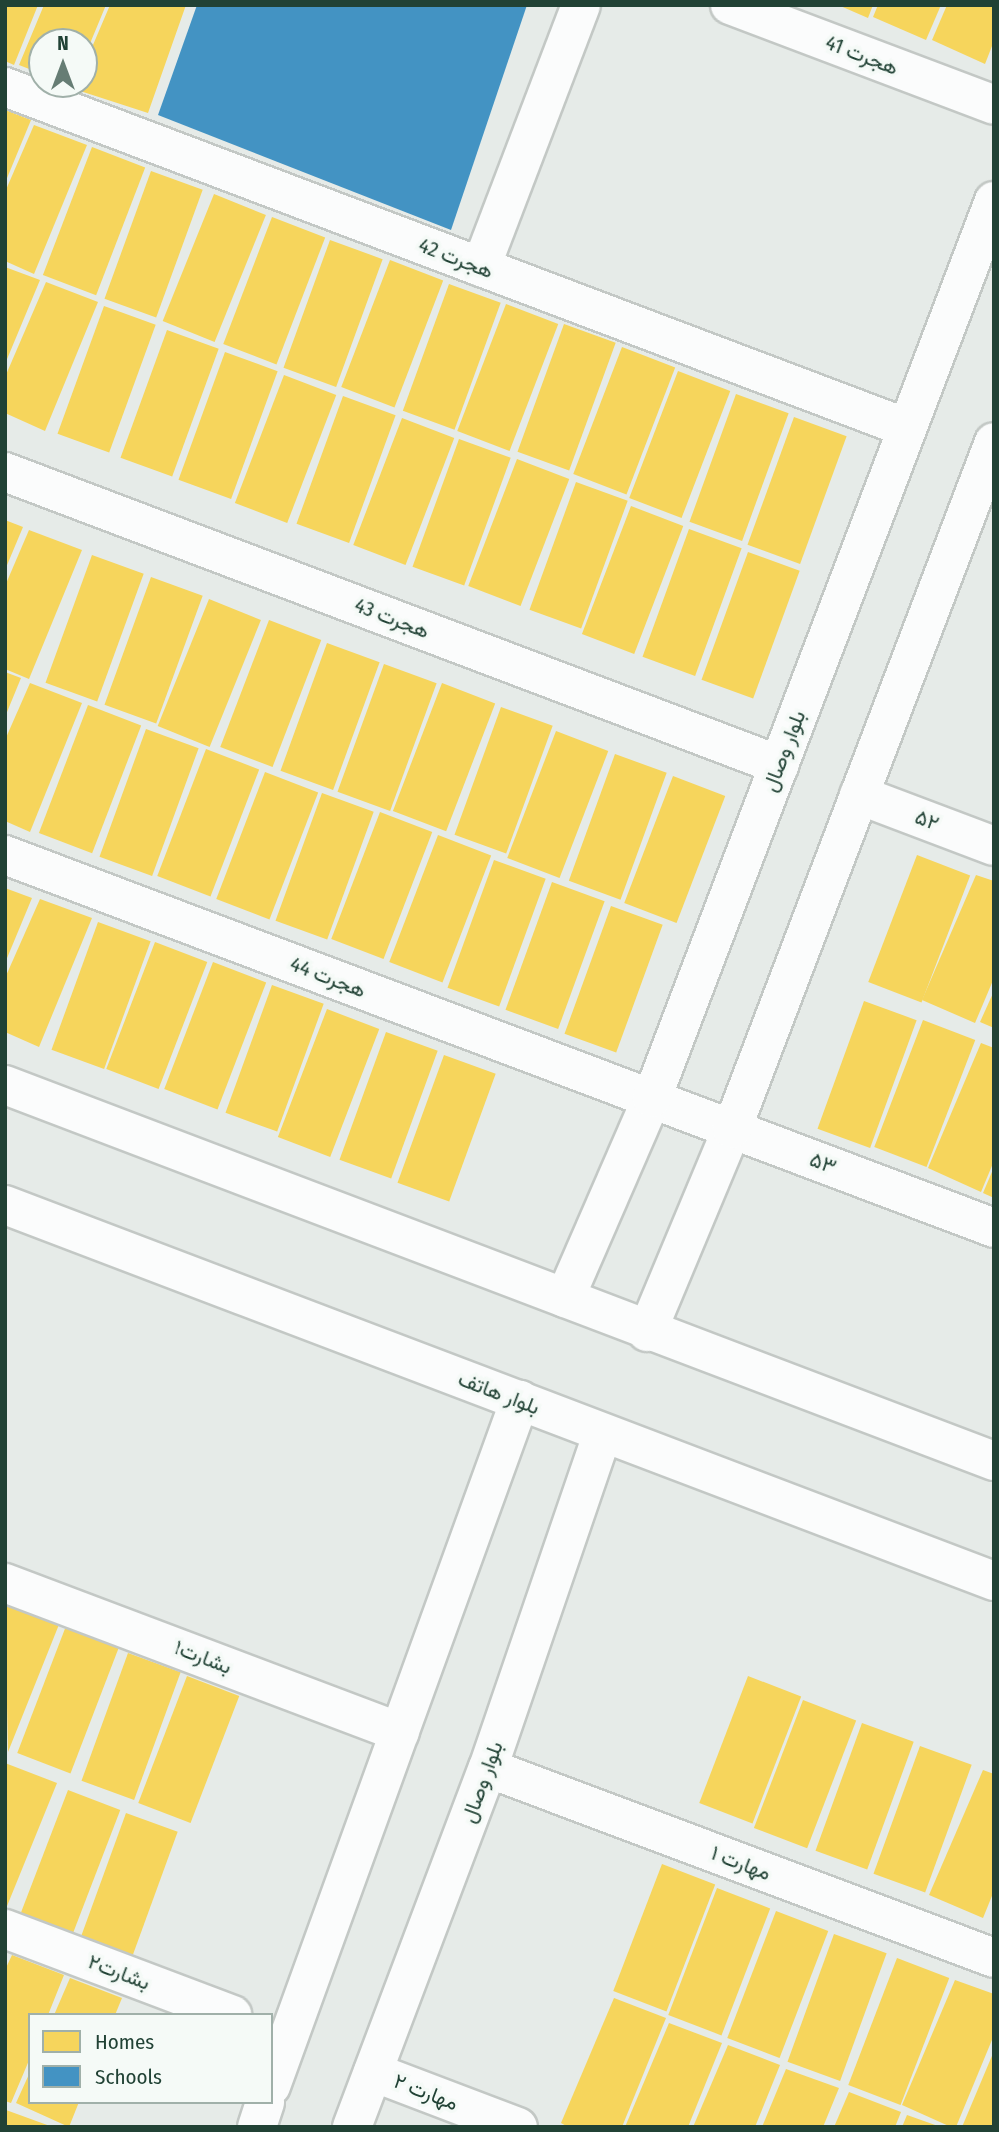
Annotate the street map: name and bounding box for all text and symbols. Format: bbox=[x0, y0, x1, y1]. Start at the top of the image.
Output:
north arrow bbox=[28, 28, 98, 98]
street label: هجرت 41 bbox=[822, 30, 902, 80]
text: N bbox=[57, 32, 69, 55]
street label: هجرت 42 bbox=[415, 232, 497, 284]
street label: هجرت 43 bbox=[351, 592, 433, 644]
street label: بلوار وصال bbox=[757, 707, 811, 795]
street label: ۵۲ bbox=[912, 804, 942, 836]
street label: هجرت 44 bbox=[287, 951, 369, 1003]
street label: ۵۳ bbox=[806, 1147, 840, 1179]
street label: بلوار هاتف bbox=[455, 1366, 543, 1420]
street label: بشارت۱ bbox=[171, 1635, 235, 1679]
street label: بلوار وصال bbox=[456, 1738, 508, 1826]
street label: مهارت ۱ bbox=[708, 1840, 774, 1886]
street label: بشارت۲ bbox=[84, 1949, 154, 1995]
legend bbox=[28, 2013, 273, 2104]
text: Homes bbox=[95, 2029, 154, 2055]
text: Schools bbox=[95, 2064, 162, 2090]
street label: مهارت ۲ bbox=[390, 2068, 462, 2116]

